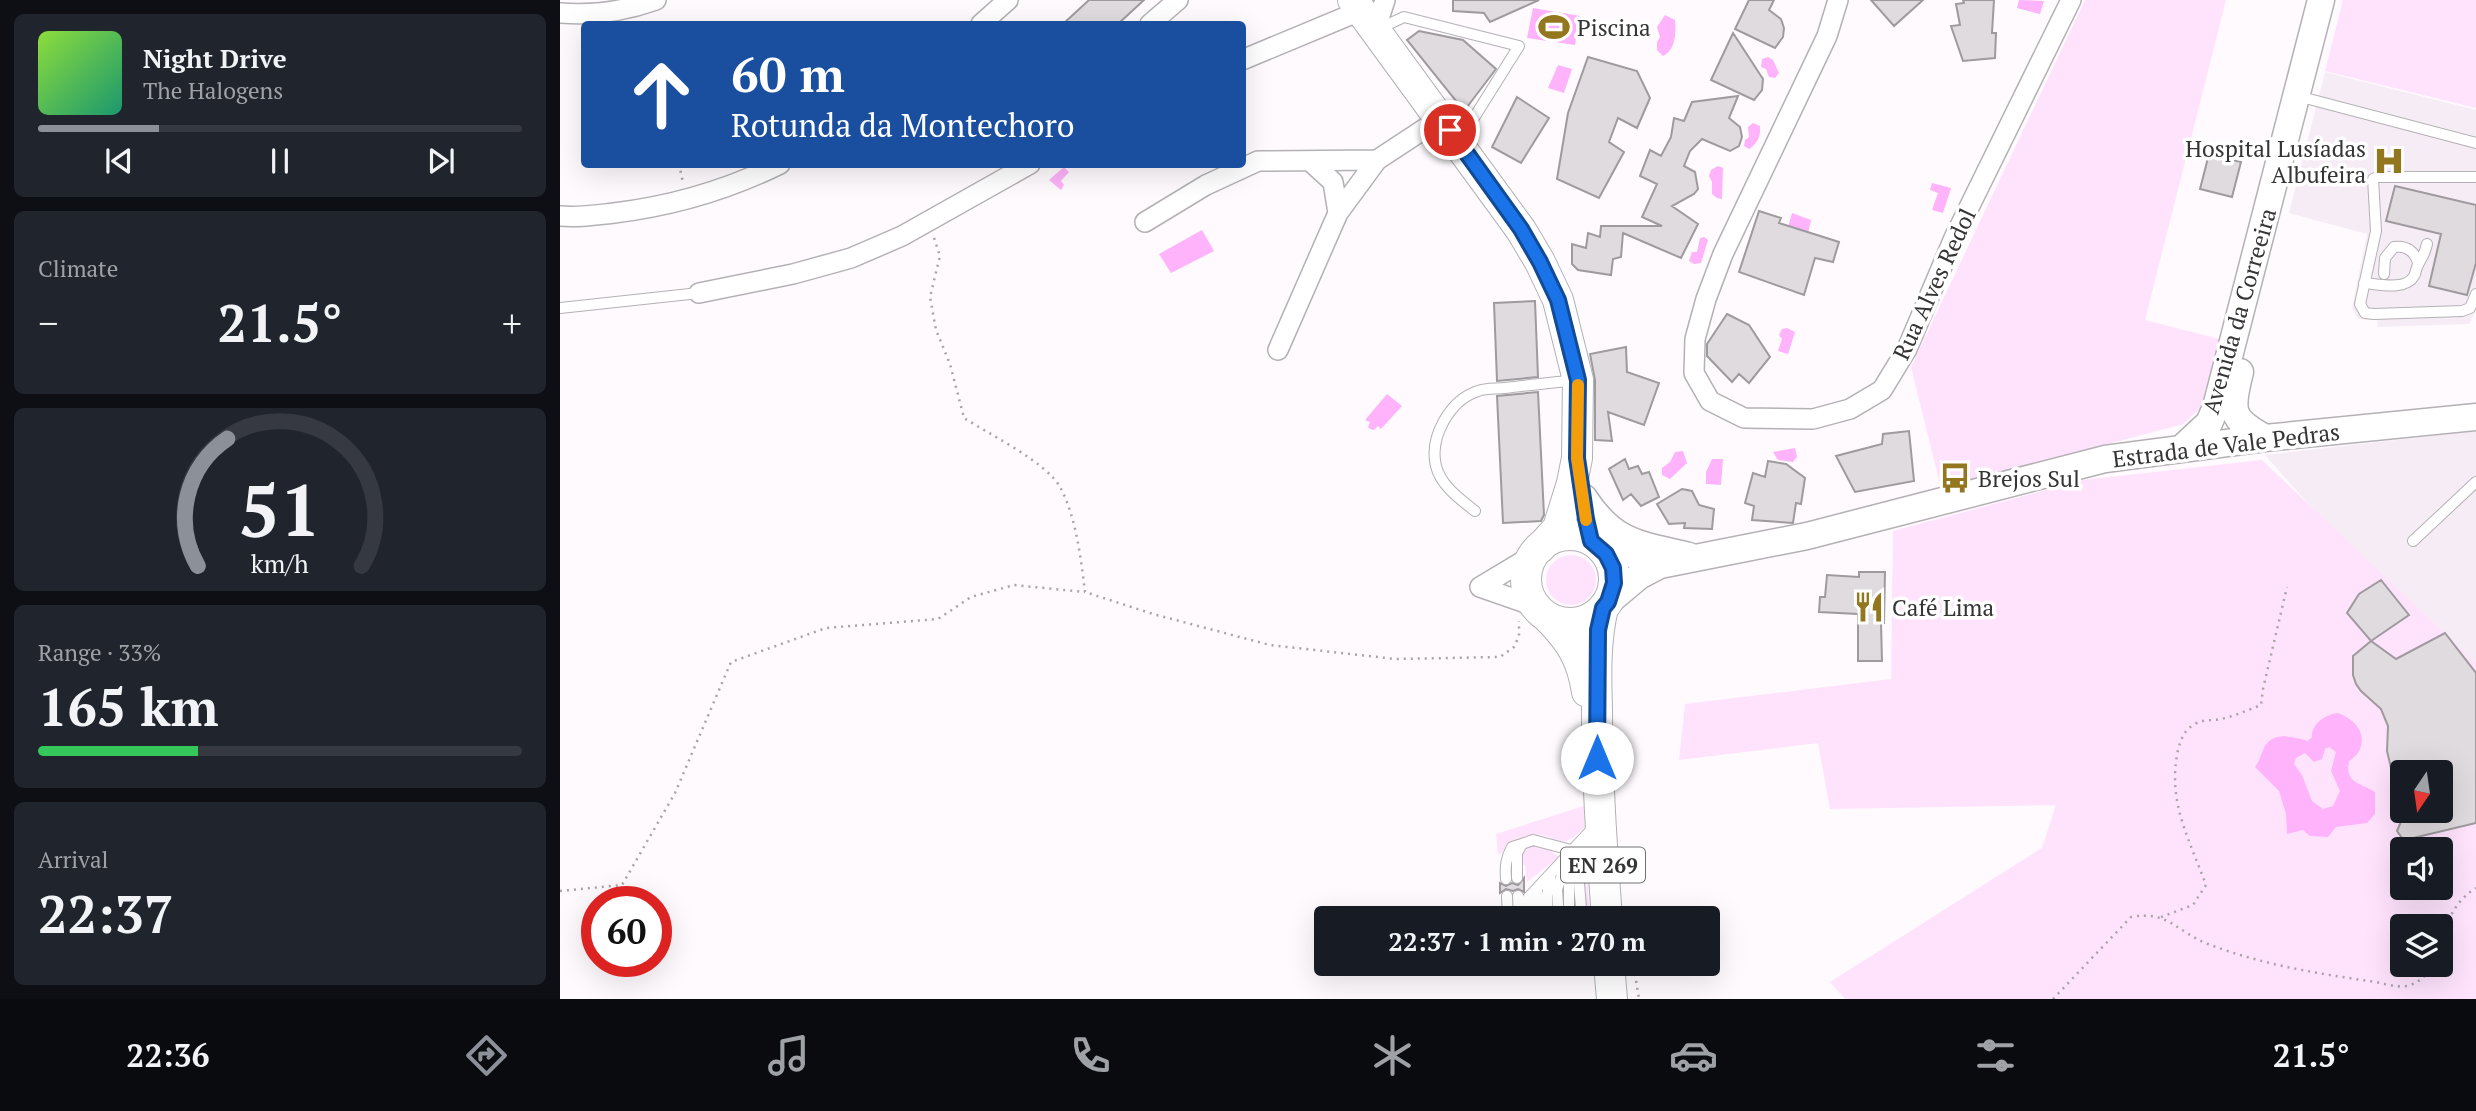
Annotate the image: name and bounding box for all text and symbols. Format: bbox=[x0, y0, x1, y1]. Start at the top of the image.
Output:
sports icon: Piscina bbox=[1537, 10, 1571, 44]
place label: Piscina bbox=[1577, 12, 1651, 43]
text: Night Drive bbox=[143, 41, 287, 75]
text: 60 m bbox=[731, 41, 845, 106]
icon: ahead bbox=[616, 49, 707, 140]
text: The Halogens bbox=[143, 75, 283, 106]
pin bbox=[1420, 100, 1480, 160]
text: Rotunda da Montechoro bbox=[731, 104, 1075, 146]
icon: arrive bbox=[1431, 111, 1469, 149]
place label: Hospital Lusíadas Albufeira bbox=[2185, 133, 2366, 190]
icon: previous bbox=[100, 142, 138, 180]
icon: pause bbox=[261, 142, 299, 180]
icon: next bbox=[422, 142, 460, 180]
hospital icon: Hospital Lusíadas Albufeira bbox=[2372, 144, 2406, 178]
street label: Rua Alves Redol bbox=[1885, 203, 1983, 365]
street label: Avenida da Correeira bbox=[2195, 204, 2283, 417]
text: Climate bbox=[38, 253, 118, 284]
text: 21.5° bbox=[217, 288, 343, 357]
text: − bbox=[38, 298, 58, 348]
text: + bbox=[502, 298, 522, 348]
street label: Estrada de Vale Pedras bbox=[2111, 416, 2341, 474]
text: 51 bbox=[239, 460, 321, 557]
bus stop icon: Brejos Sul bbox=[1938, 461, 1972, 495]
place label: Brejos Sul bbox=[1978, 463, 2080, 494]
text: km/h bbox=[251, 546, 309, 579]
restaurant icon: Café Lima bbox=[1852, 590, 1886, 624]
place label: Café Lima bbox=[1892, 592, 1994, 623]
text: Range · 33% bbox=[38, 637, 161, 668]
text: 165 km bbox=[38, 672, 219, 741]
position arrow bbox=[1560, 721, 1634, 795]
north arrow bbox=[2390, 760, 2454, 822]
map controls bbox=[2390, 760, 2453, 977]
button: sound bbox=[2390, 837, 2453, 900]
text: Arrival bbox=[38, 844, 109, 875]
road number: EN 269 bbox=[1561, 848, 1645, 882]
text: 22:37 bbox=[38, 879, 173, 948]
speed limit sign: 60 bbox=[581, 886, 672, 977]
button: layers bbox=[2390, 914, 2453, 977]
text: 22:37 · 1 min · 270 m bbox=[1388, 924, 1646, 958]
icon: directions bbox=[462, 1031, 511, 1080]
icon: music bbox=[764, 1031, 813, 1080]
icon: phone bbox=[1066, 1031, 1115, 1080]
icon: climate bbox=[1368, 1031, 1417, 1080]
icon: car bbox=[1669, 1031, 1718, 1080]
icon: filters bbox=[1971, 1031, 2020, 1080]
text: 22:36 bbox=[126, 1034, 210, 1076]
text: 21.5° bbox=[2273, 1034, 2350, 1076]

